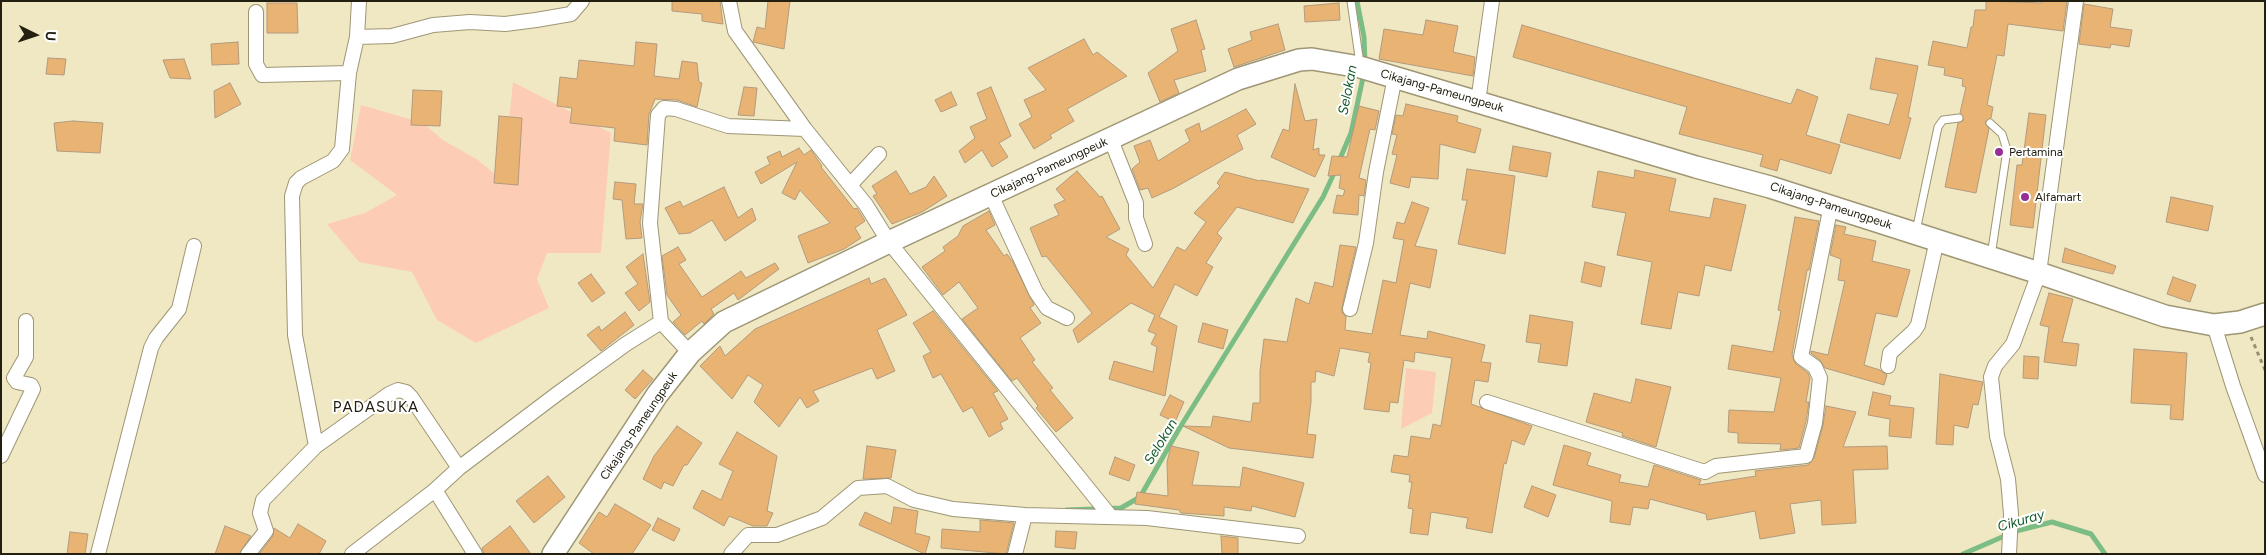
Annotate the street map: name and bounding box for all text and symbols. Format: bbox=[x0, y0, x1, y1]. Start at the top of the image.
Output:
north arrow bbox=[10, 10, 60, 60]
text: U bbox=[42, 31, 59, 42]
water label: Selokan bbox=[1335, 64, 1361, 116]
street label: Cikajang-Pameungpeuk bbox=[1379, 66, 1505, 116]
street label: Cikajang-Pameungpeuk bbox=[988, 135, 1110, 201]
place label: Pertamina bbox=[2009, 145, 2063, 159]
marker: Pertamina bbox=[1993, 146, 2005, 158]
street label: Cikajang-Pameungpeuk bbox=[1768, 179, 1894, 233]
place label: Alfamart bbox=[2035, 190, 2081, 204]
marker: Alfamart bbox=[2019, 191, 2031, 203]
street label: Cikajang-Pameungpeuk bbox=[597, 369, 681, 483]
district label: PADASUKA bbox=[332, 399, 420, 417]
water label: Selokan bbox=[1141, 416, 1181, 468]
water label: Cikuray bbox=[1995, 506, 2047, 536]

